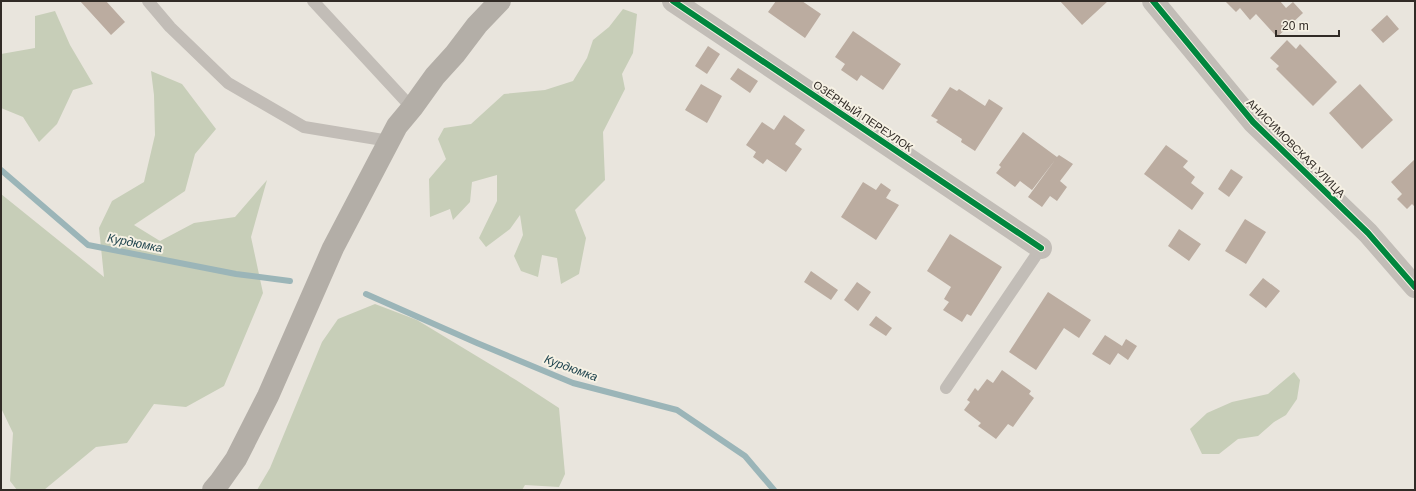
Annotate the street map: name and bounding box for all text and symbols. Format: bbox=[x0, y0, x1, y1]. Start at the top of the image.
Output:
scale bar bbox=[1276, 12, 1339, 38]
text: 20 m bbox=[1282, 19, 1309, 33]
street label: ОЗЁРНЫЙ ПЕРЕУЛОК bbox=[811, 78, 915, 154]
street label: АНИСИМОВСКАЯ УЛИЦА bbox=[1245, 97, 1348, 200]
water label: Курдюмка bbox=[106, 231, 164, 255]
water label: Курдюмка bbox=[542, 352, 600, 384]

